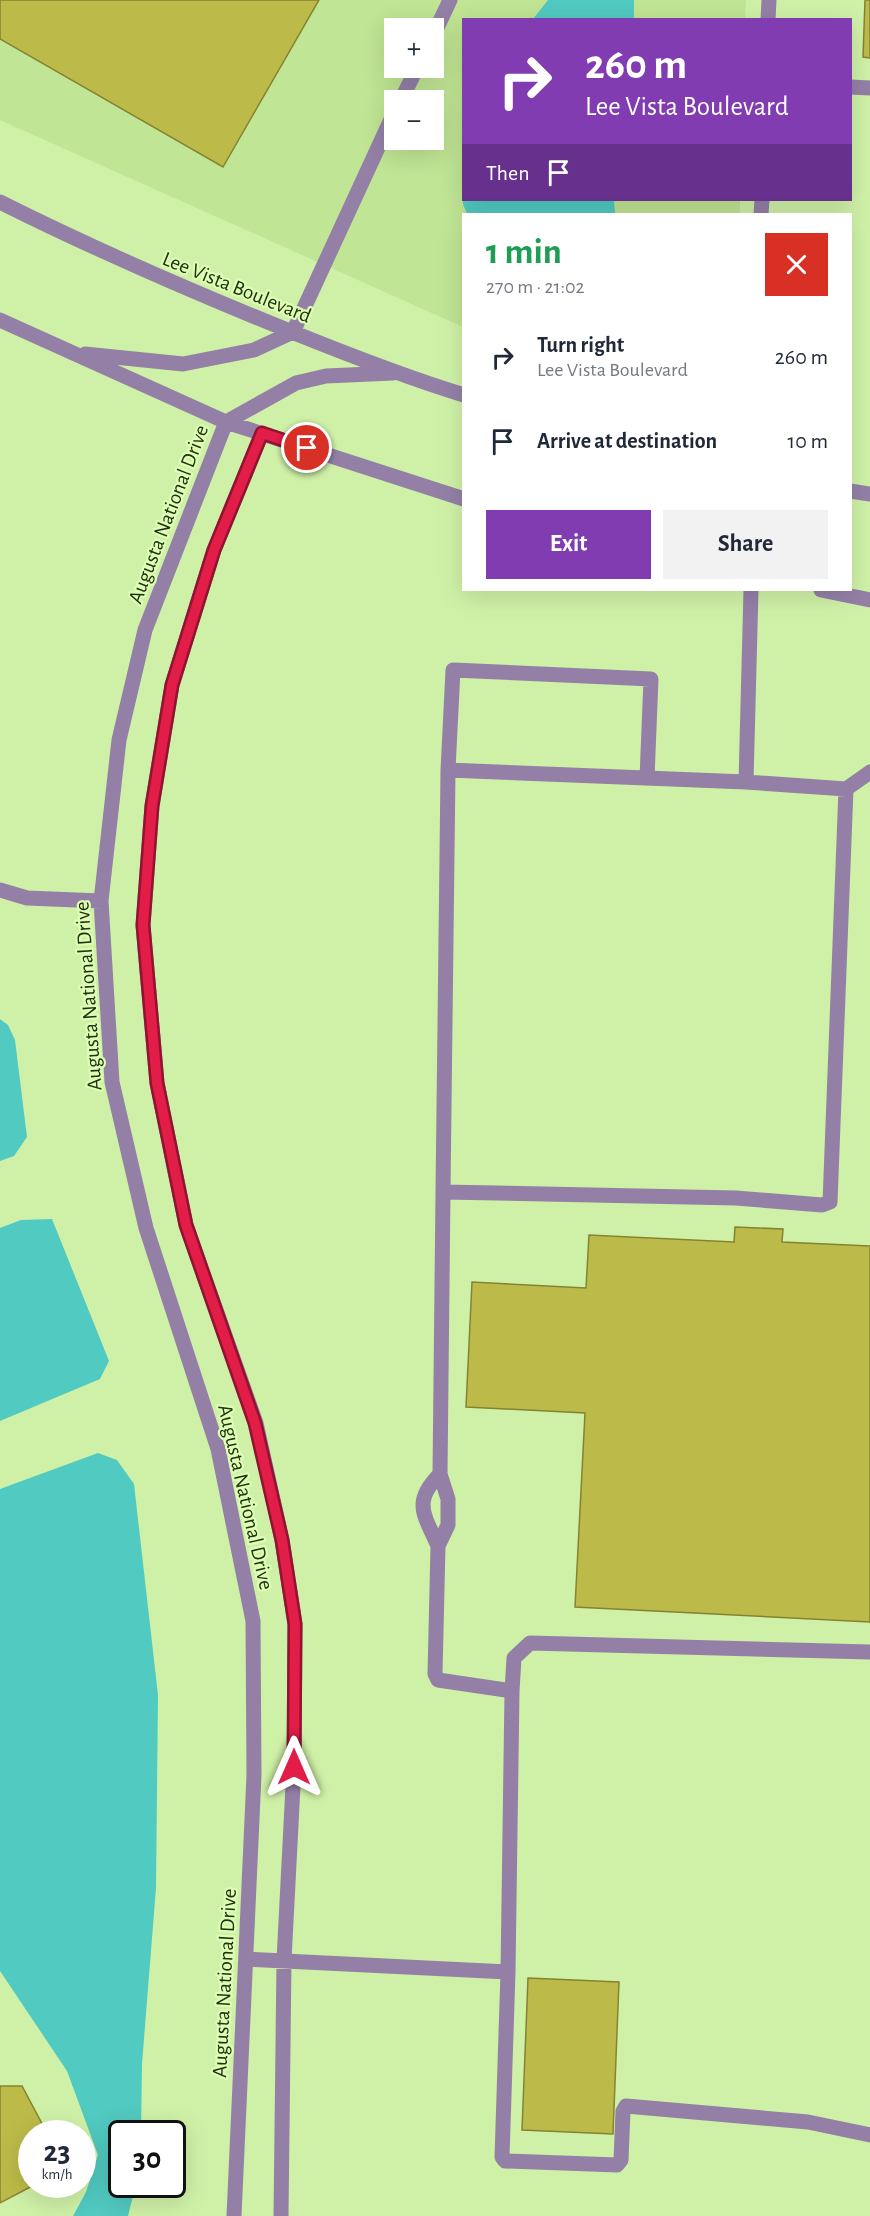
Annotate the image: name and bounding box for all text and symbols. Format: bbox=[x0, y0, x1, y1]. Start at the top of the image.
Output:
map controls bbox=[384, 18, 444, 150]
button: + bbox=[384, 18, 444, 78]
icon: right bbox=[486, 42, 564, 120]
text: 260 m bbox=[585, 44, 687, 86]
button: − bbox=[384, 90, 444, 150]
text: Lee Vista Boulevard bbox=[585, 93, 789, 120]
icon: arrive bbox=[542, 156, 575, 189]
text: Then bbox=[486, 162, 530, 184]
button: close bbox=[765, 233, 828, 296]
text: 1 min bbox=[486, 234, 562, 270]
street label: Lee Vista Boulevard bbox=[159, 248, 314, 327]
text: 270 m · 21:02 bbox=[486, 277, 585, 297]
text: Turn right bbox=[537, 334, 624, 356]
icon: right bbox=[486, 341, 519, 374]
text: 260 m bbox=[775, 346, 828, 368]
text: Lee Vista Boulevard bbox=[537, 360, 688, 380]
street label: Augusta National Drive bbox=[125, 422, 212, 606]
pin bbox=[281, 422, 332, 473]
icon: arrive bbox=[486, 425, 519, 458]
text: Arrive at destination bbox=[537, 430, 717, 452]
text: 10 m bbox=[788, 430, 828, 452]
icon: arrive bbox=[290, 431, 323, 464]
button: Exit bbox=[486, 510, 651, 579]
button: Share bbox=[663, 510, 828, 579]
street label: Augusta National Drive bbox=[71, 901, 106, 1091]
street label: Augusta National Drive bbox=[214, 1402, 277, 1592]
position arrow bbox=[262, 1735, 326, 1799]
street label: Augusta National Drive bbox=[209, 1888, 240, 2078]
speed limit sign: 30 bbox=[108, 2120, 186, 2198]
text: 23 bbox=[43, 2137, 71, 2167]
text: km/h bbox=[42, 2167, 72, 2182]

